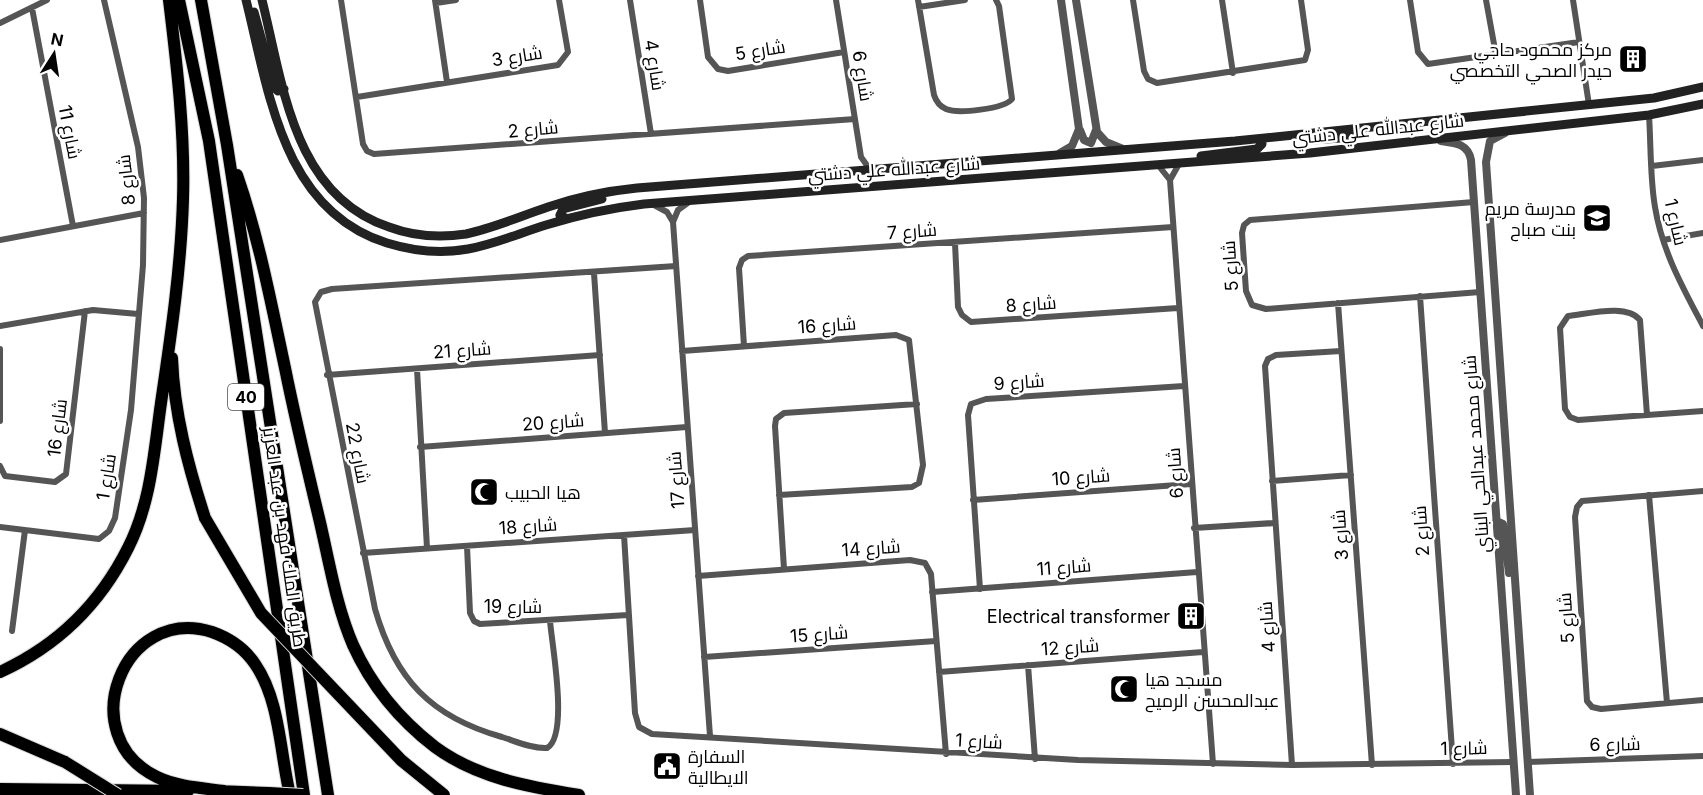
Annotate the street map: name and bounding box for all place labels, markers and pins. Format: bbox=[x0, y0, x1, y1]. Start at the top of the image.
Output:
place label: مركز محمود حاجي حيدر الصحي التخصصي bbox=[1450, 39, 1612, 85]
building icon: مركز محمود حاجي حيدر الصحي التخصصي bbox=[1617, 43, 1649, 75]
place label: مدرسة مريم بنت صباح bbox=[1485, 198, 1576, 242]
school or university icon: مدرسة مريم بنت صباح bbox=[1581, 202, 1613, 234]
mosque icon: هيا الحبيب bbox=[468, 476, 500, 508]
place label: هيا الحبيب bbox=[505, 482, 581, 503]
building icon: Electrical transformer bbox=[1175, 600, 1207, 632]
place label: Electrical transformer bbox=[987, 606, 1170, 627]
place label: مسجد هيا عبدالمحسن الرميح bbox=[1145, 669, 1280, 713]
mosque icon: مسجد هيا عبدالمحسن الرميح bbox=[1108, 673, 1140, 705]
place label: السفارة الايطالية bbox=[688, 746, 749, 788]
public building icon: السفارة الايطالية bbox=[651, 750, 683, 782]

